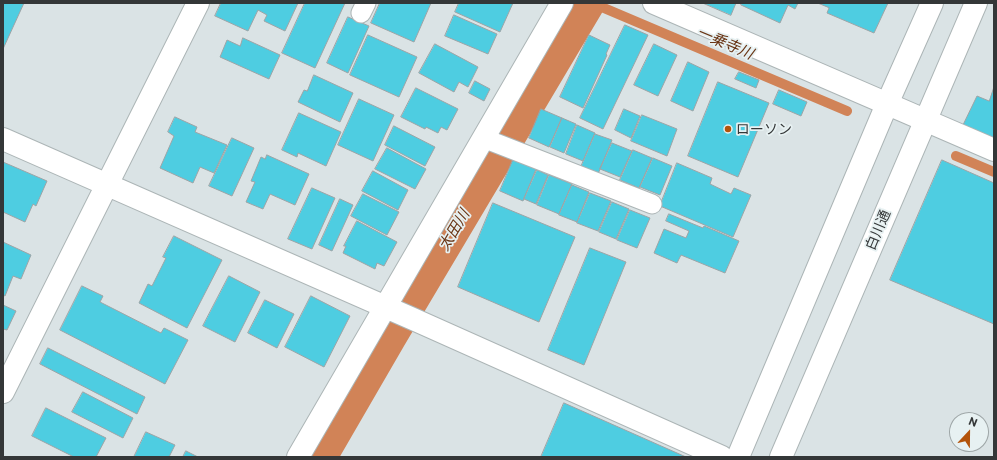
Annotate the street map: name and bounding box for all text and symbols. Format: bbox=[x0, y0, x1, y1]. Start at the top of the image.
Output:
water label: 一乗寺川 bbox=[694, 23, 756, 63]
place label: ローソン bbox=[736, 121, 792, 137]
marker: ローソン bbox=[723, 124, 733, 134]
water label: 太田川 bbox=[435, 206, 473, 254]
street label: 白川通 bbox=[862, 207, 894, 253]
north arrow bbox=[949, 412, 989, 452]
text: N bbox=[967, 414, 980, 429]

